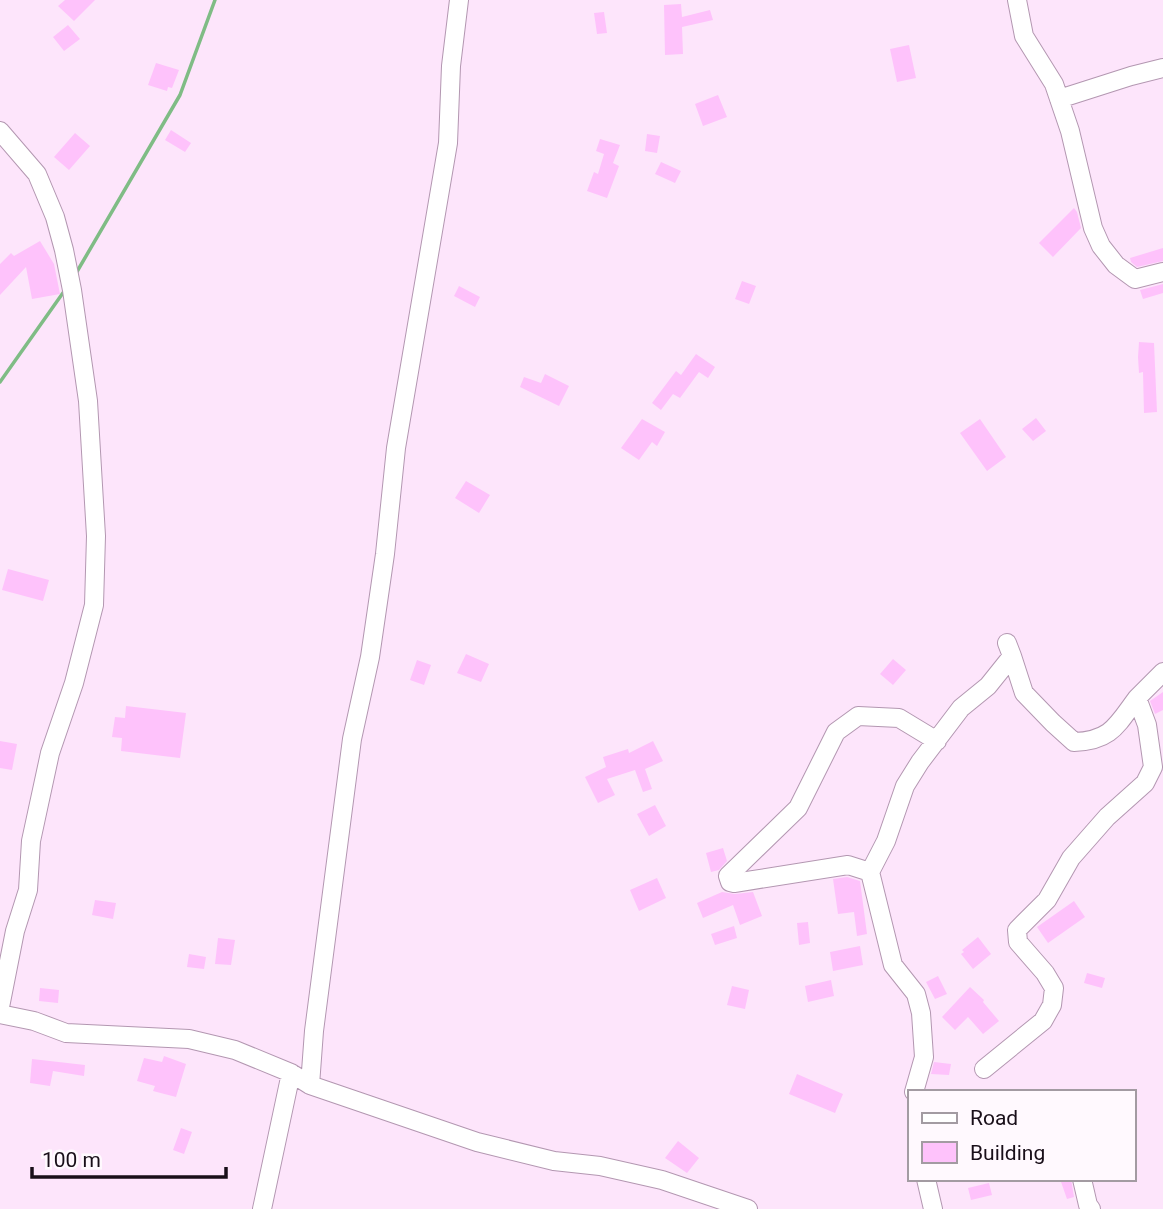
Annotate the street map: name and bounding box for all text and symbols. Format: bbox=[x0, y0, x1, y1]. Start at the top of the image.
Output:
legend bbox=[908, 1090, 1135, 1181]
text: Road bbox=[970, 1106, 1018, 1130]
scale bar bbox=[32, 1136, 226, 1180]
text: Building bbox=[970, 1141, 1045, 1165]
text: 100 m bbox=[42, 1148, 101, 1172]

